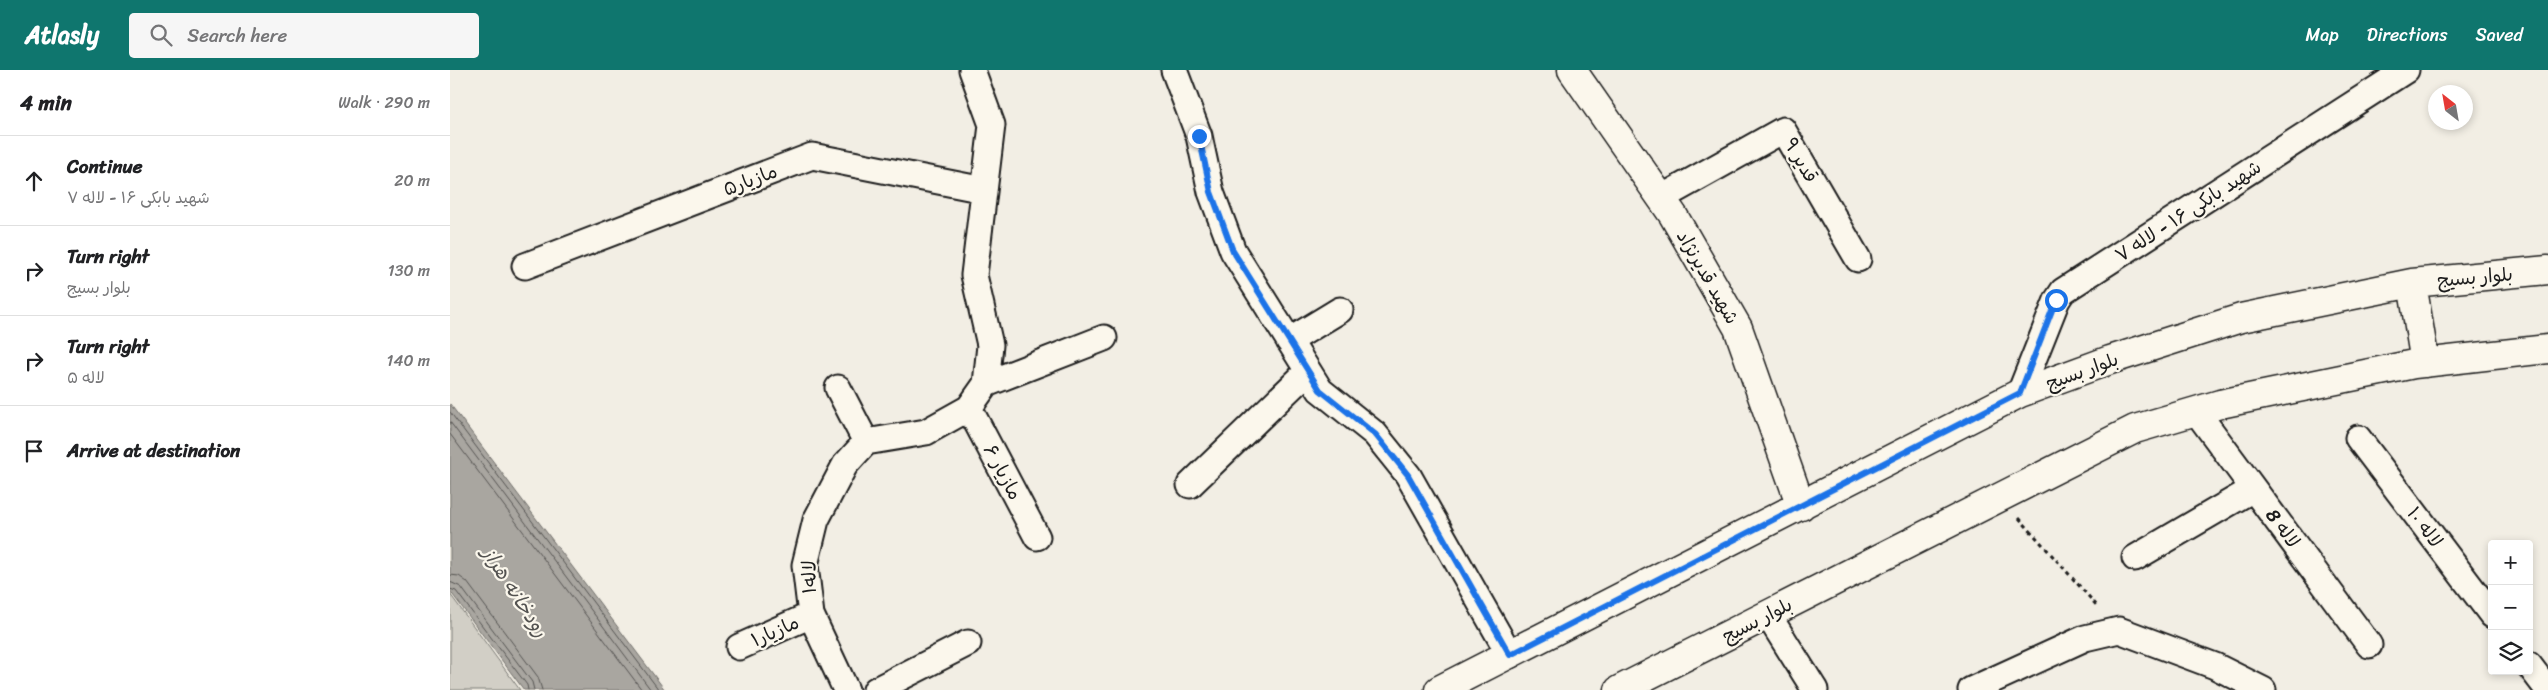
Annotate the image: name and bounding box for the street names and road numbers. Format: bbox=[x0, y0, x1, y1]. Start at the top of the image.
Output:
street label: قدیر ۹ bbox=[1775, 131, 1827, 189]
street label: شهید بابکی ۱۶ - لاله ۷ bbox=[2108, 151, 2268, 271]
street label: مازیار۵ bbox=[718, 155, 782, 205]
street label: شهید قدیرنژاد bbox=[1668, 224, 1748, 330]
street label: بلوار بسیج bbox=[2436, 257, 2514, 297]
street label: بلوار بسیج bbox=[2041, 343, 2123, 399]
street label: مازیار ۶ bbox=[974, 438, 1032, 506]
street label: لاله ۱۰ bbox=[2398, 499, 2452, 555]
street label: لاله 8 bbox=[2257, 501, 2309, 555]
street label: لاله۱ bbox=[792, 560, 826, 594]
street label: بلوار بسیج bbox=[1716, 588, 1798, 652]
street label: مازیار۱ bbox=[746, 606, 804, 656]

